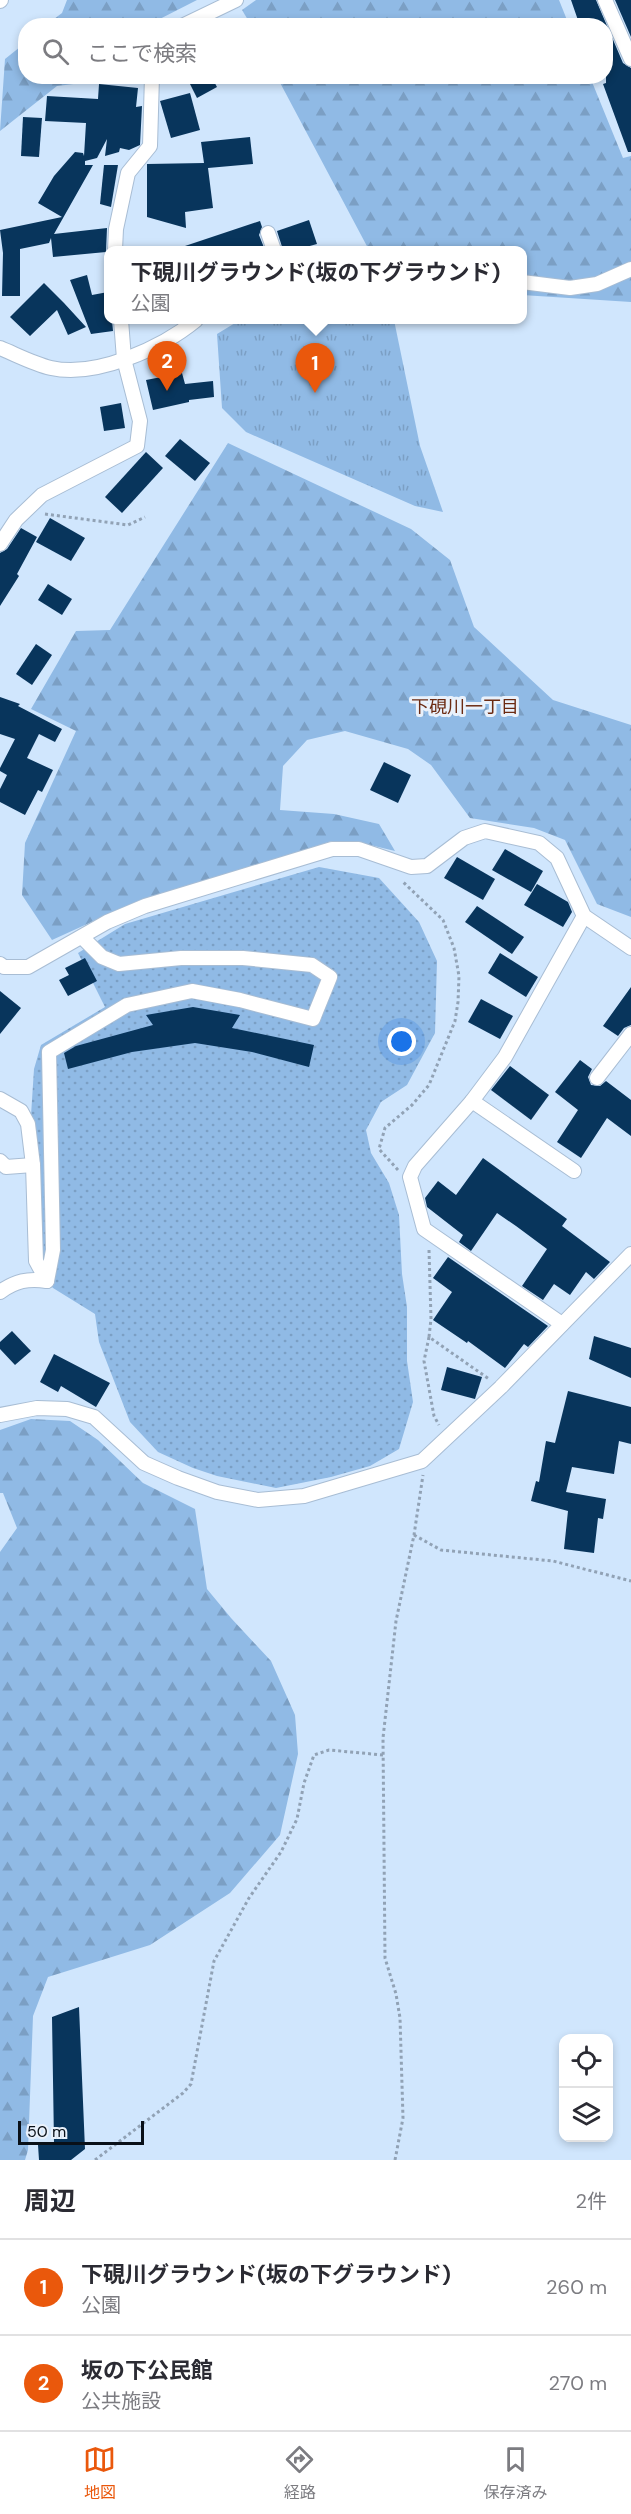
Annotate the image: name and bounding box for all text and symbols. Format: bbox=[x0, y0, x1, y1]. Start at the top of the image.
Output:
search box bbox=[18, 18, 613, 84]
icon: search bbox=[39, 35, 72, 68]
text: ここで検索 bbox=[87, 39, 197, 68]
popup bbox=[104, 246, 527, 324]
text: 下硯川グラウンド(坂の下グラウンド) bbox=[131, 258, 500, 287]
text: 公園 bbox=[131, 290, 171, 316]
pin: 2 bbox=[148, 342, 186, 391]
pin: 1 bbox=[296, 344, 334, 393]
district label: 下硯川一丁目 bbox=[411, 695, 519, 719]
your location bbox=[387, 1027, 416, 1056]
map controls bbox=[559, 2034, 613, 2142]
button: locate bbox=[559, 2034, 613, 2088]
button: layers bbox=[559, 2088, 613, 2142]
scale bar bbox=[18, 2118, 144, 2146]
text: 50 m bbox=[27, 2121, 66, 2142]
text: 周辺 bbox=[24, 2184, 76, 2218]
text: 2件 bbox=[575, 2188, 607, 2214]
text: 下硯川グラウンド(坂の下グラウンド) bbox=[81, 2260, 451, 2289]
text: 1 bbox=[40, 2274, 47, 2300]
text: 260 m bbox=[546, 2274, 607, 2300]
text: 公園 bbox=[81, 2292, 121, 2318]
text: 坂の下公民館 bbox=[81, 2356, 213, 2385]
text: 2 bbox=[38, 2370, 49, 2396]
text: 270 m bbox=[549, 2370, 607, 2396]
text: 公共施設 bbox=[81, 2388, 161, 2414]
tab: 地図 bbox=[83, 2443, 116, 2503]
tab: 経路 bbox=[283, 2443, 316, 2503]
tab: 保存済み bbox=[483, 2443, 547, 2503]

